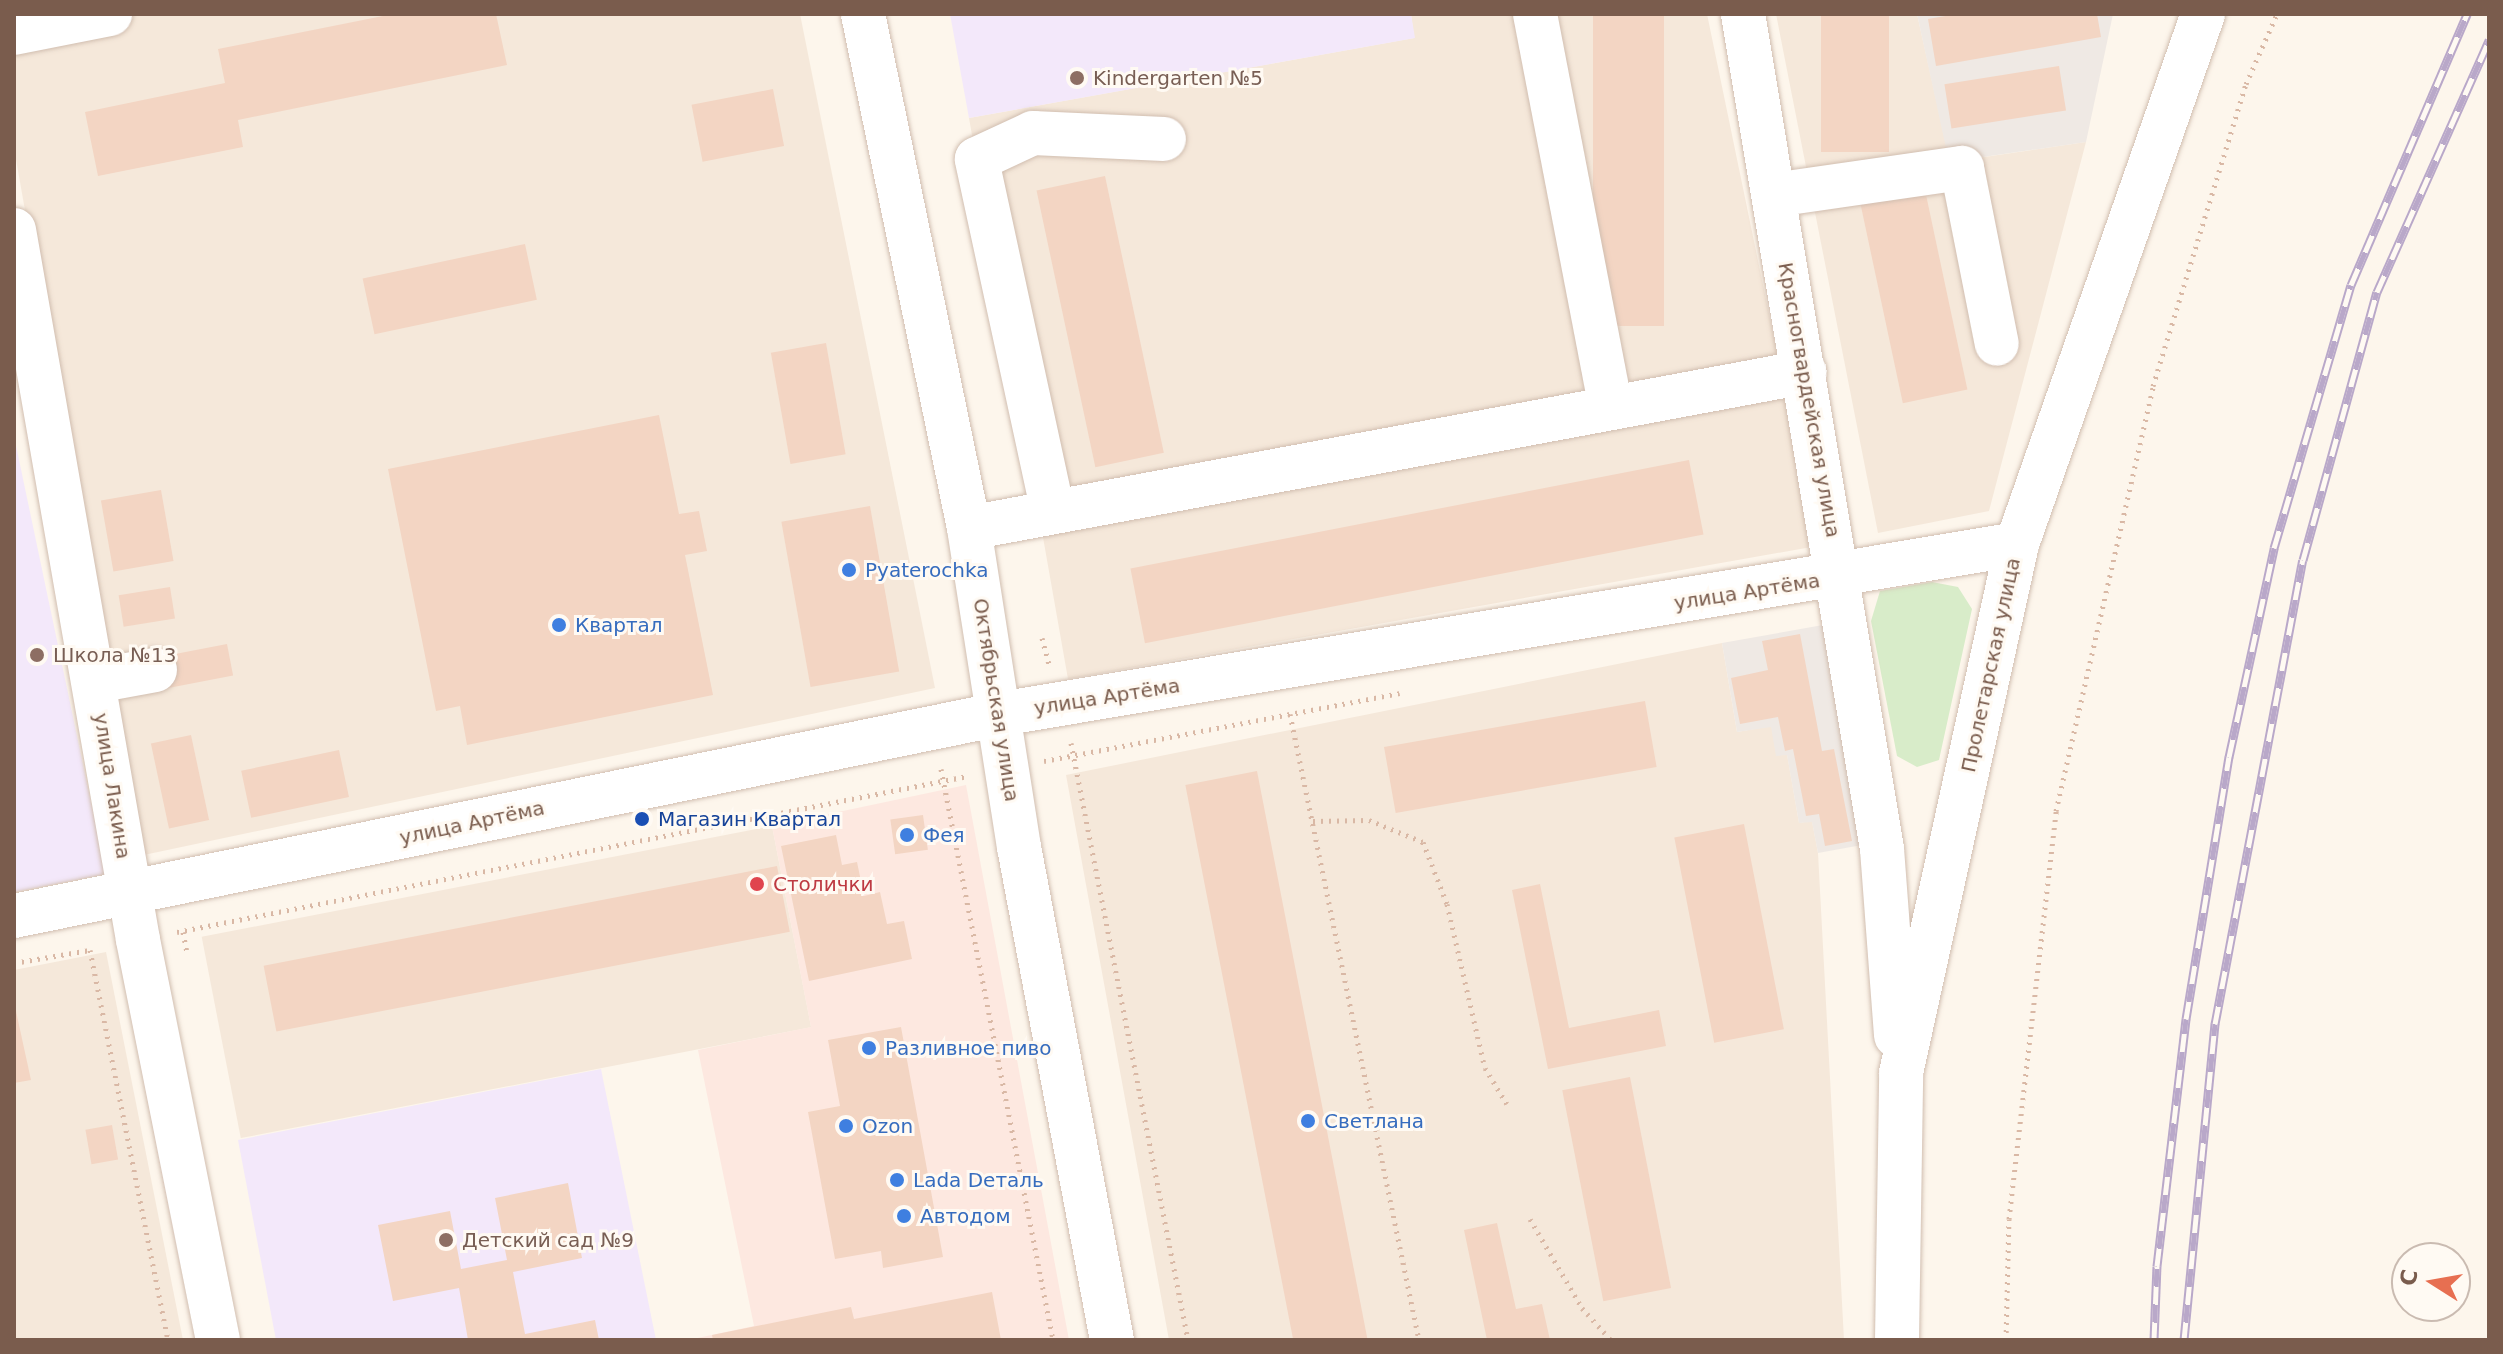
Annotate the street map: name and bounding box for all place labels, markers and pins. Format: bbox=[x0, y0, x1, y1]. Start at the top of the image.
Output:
place label: Kindergarten №5 bbox=[1093, 66, 1263, 90]
marker: Kindergarten №5 bbox=[1068, 69, 1086, 87]
place label: Pyaterochka bbox=[865, 558, 988, 582]
marker: Pyaterochka bbox=[840, 561, 858, 579]
place label: Квартал bbox=[575, 613, 663, 637]
marker: Квартал bbox=[550, 616, 568, 634]
place label: Школа №13 bbox=[53, 643, 176, 667]
marker: Школа №13 bbox=[28, 646, 46, 664]
place label: Магазин Квартал bbox=[658, 807, 841, 831]
marker: Магазин Квартал bbox=[633, 810, 651, 828]
place label: Фея bbox=[923, 823, 965, 847]
marker: Фея bbox=[898, 826, 916, 844]
place label: Столички bbox=[773, 872, 874, 896]
marker: Столички bbox=[748, 875, 766, 893]
place label: Разливное пиво bbox=[885, 1036, 1052, 1060]
marker: Разливное пиво bbox=[860, 1039, 878, 1057]
place label: Светлана bbox=[1324, 1109, 1424, 1133]
marker: Светлана bbox=[1299, 1112, 1317, 1130]
place label: Ozon bbox=[862, 1114, 913, 1138]
marker: Ozon bbox=[837, 1117, 855, 1135]
place label: Lada Dеталь bbox=[913, 1168, 1044, 1192]
marker: Lada Dеталь bbox=[888, 1171, 906, 1189]
place label: Автодом bbox=[920, 1204, 1011, 1228]
marker: Автодом bbox=[895, 1207, 913, 1225]
place label: Детский сад №9 bbox=[462, 1228, 634, 1252]
marker: Детский сад №9 bbox=[437, 1231, 455, 1249]

